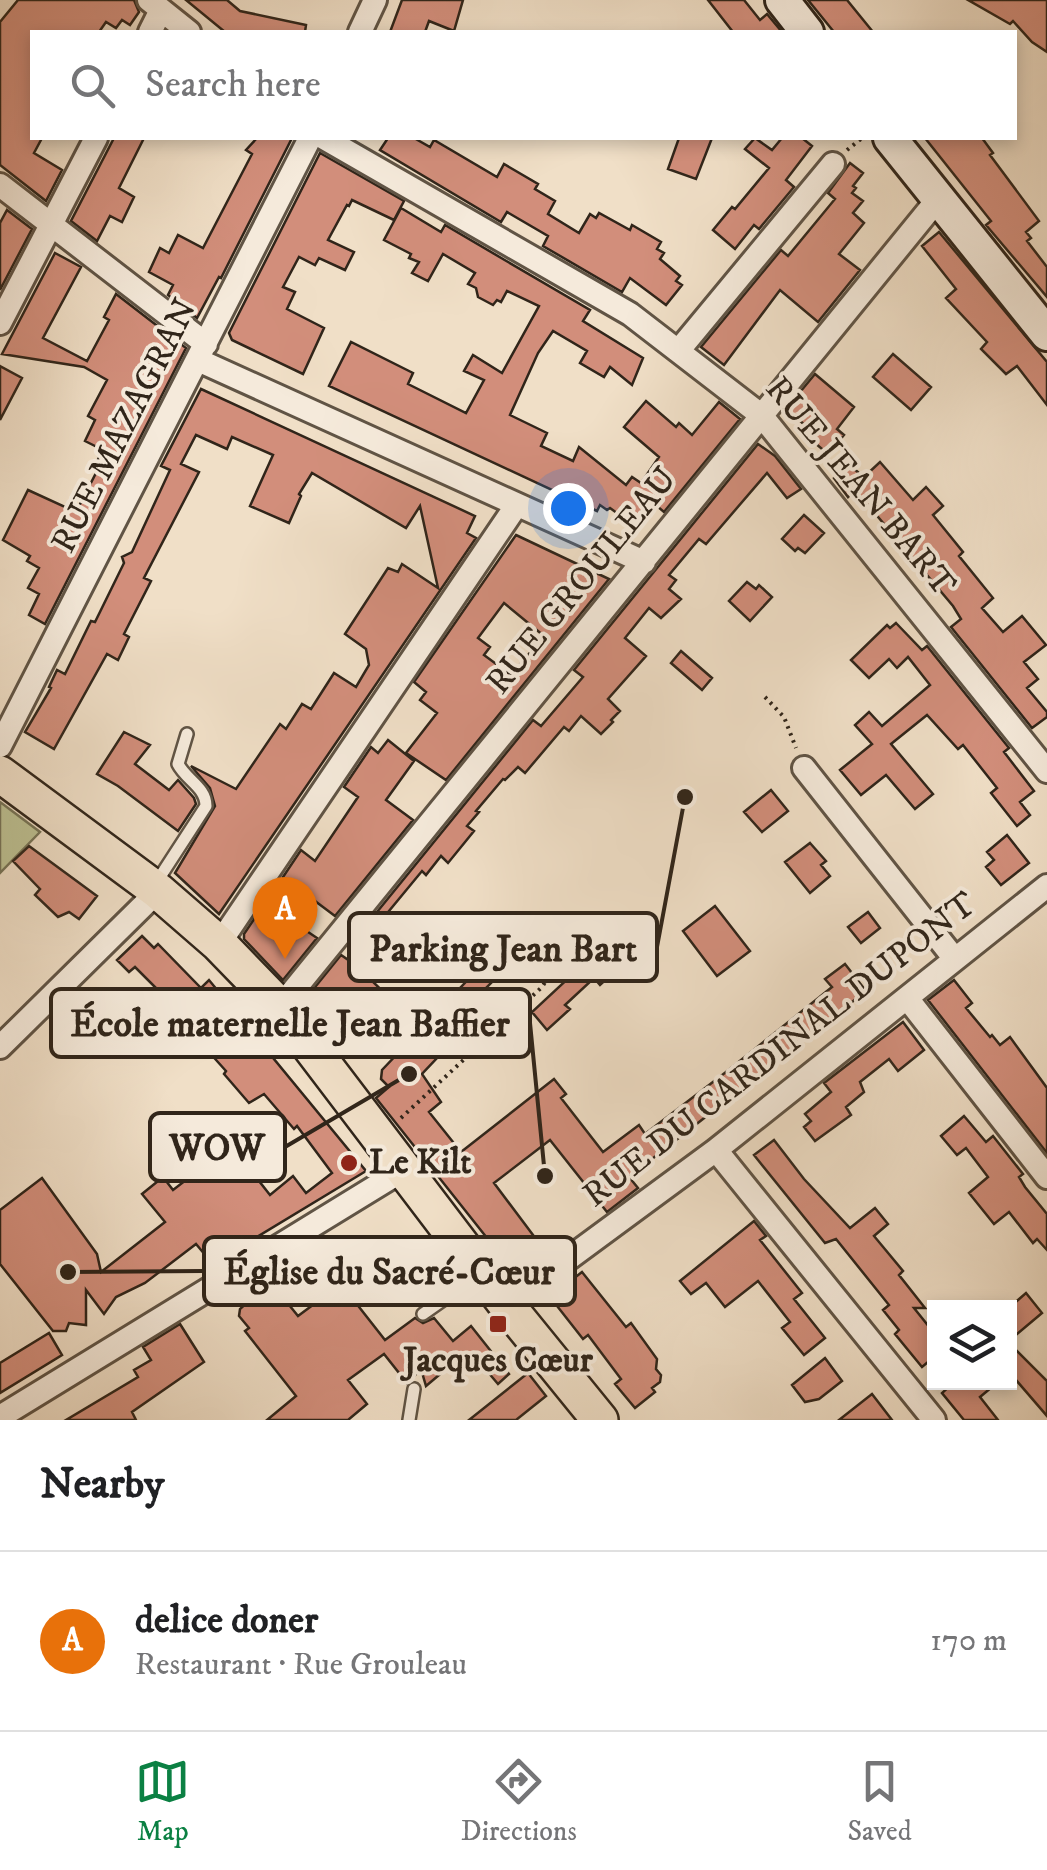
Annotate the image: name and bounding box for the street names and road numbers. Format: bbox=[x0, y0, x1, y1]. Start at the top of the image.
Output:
street label: RUE MAZAGRAN bbox=[42, 291, 208, 561]
street label: RUE JEAN BART bbox=[755, 368, 965, 606]
street label: RUE GROULEAU bbox=[477, 458, 687, 704]
street label: RUE DU CARDINAL DUPONT bbox=[574, 882, 986, 1217]

